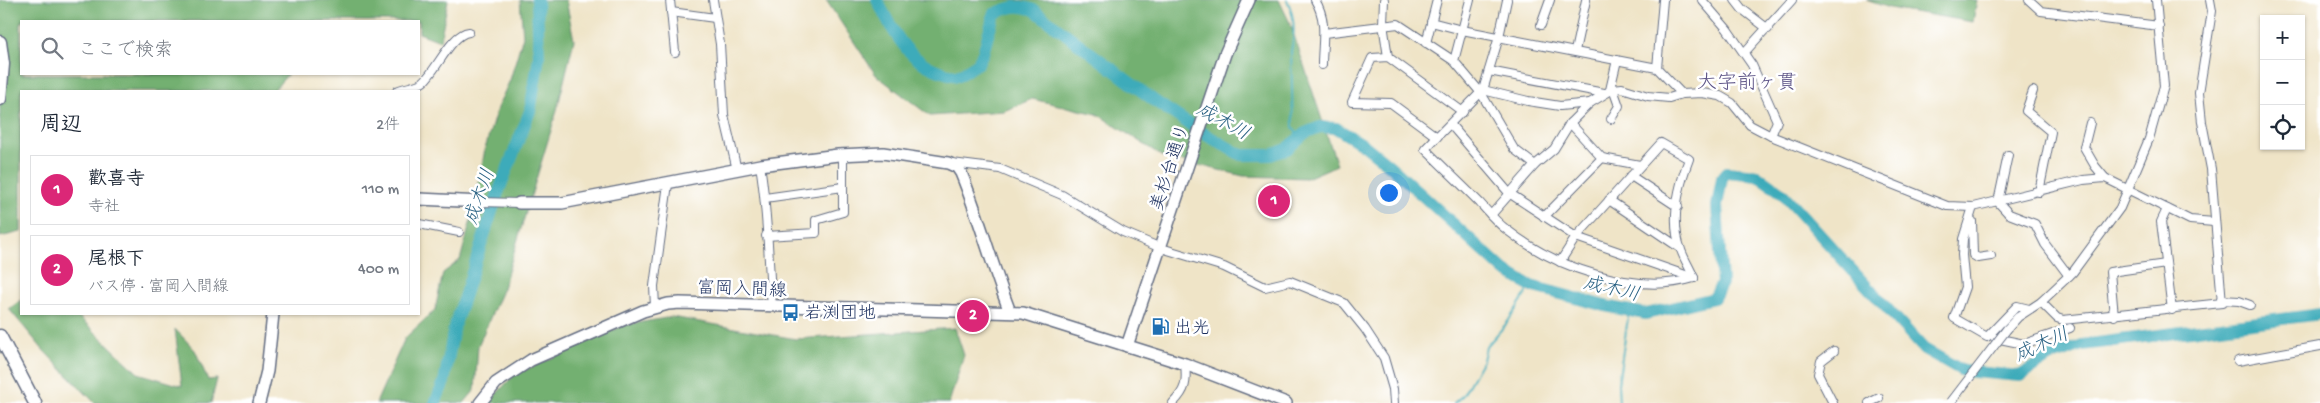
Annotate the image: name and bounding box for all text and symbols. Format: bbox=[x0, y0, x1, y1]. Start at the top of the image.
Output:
map controls bbox=[2260, 15, 2305, 150]
button: + bbox=[2260, 15, 2305, 60]
search box bbox=[20, 20, 420, 75]
icon: search bbox=[38, 34, 66, 62]
text: ここで検索 bbox=[78, 40, 173, 63]
button: − bbox=[2260, 60, 2305, 105]
district label: 大字前ヶ貫 bbox=[1697, 71, 1797, 96]
water label: 成木川 bbox=[1192, 98, 1253, 147]
button: locate bbox=[2260, 105, 2305, 150]
text: 周辺 bbox=[40, 114, 82, 139]
text: 2件 bbox=[376, 117, 400, 136]
street label: 美杉台通り bbox=[1147, 121, 1195, 214]
water label: 成木川 bbox=[460, 166, 501, 228]
text: 歡喜寺 bbox=[88, 169, 145, 192]
your location bbox=[1376, 180, 1402, 206]
text: 1 bbox=[54, 181, 60, 200]
text: 110 m bbox=[362, 181, 399, 200]
pin: 1 bbox=[1258, 182, 1290, 220]
text: 寺社 bbox=[88, 199, 120, 218]
text: 尾根下 bbox=[88, 249, 145, 272]
text: 2 bbox=[53, 261, 61, 280]
text: 400 m bbox=[358, 261, 399, 280]
water label: 成木川 bbox=[1581, 272, 1642, 308]
street label: 富岡入間線 bbox=[697, 277, 787, 303]
text: バス停 · 富岡入間線 bbox=[88, 279, 229, 298]
pin: 2 bbox=[957, 297, 989, 335]
bus stop icon: 岩渕団地 bbox=[780, 302, 800, 322]
place label: 岩渕団地 bbox=[804, 303, 876, 325]
fuel station icon: 出光 bbox=[1150, 317, 1170, 337]
place label: 出光 bbox=[1174, 318, 1210, 340]
water label: 成木川 bbox=[2011, 323, 2073, 368]

